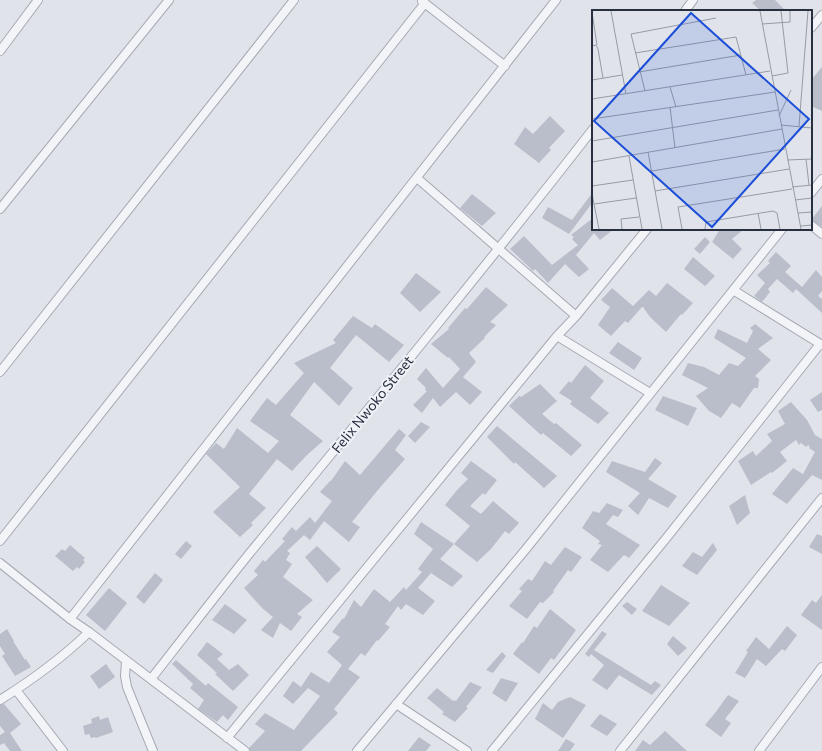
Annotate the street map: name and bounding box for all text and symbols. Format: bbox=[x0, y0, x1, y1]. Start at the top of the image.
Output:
inset map bbox=[592, 10, 812, 230]
street label: Felix Nwoko Street bbox=[328, 352, 417, 456]

